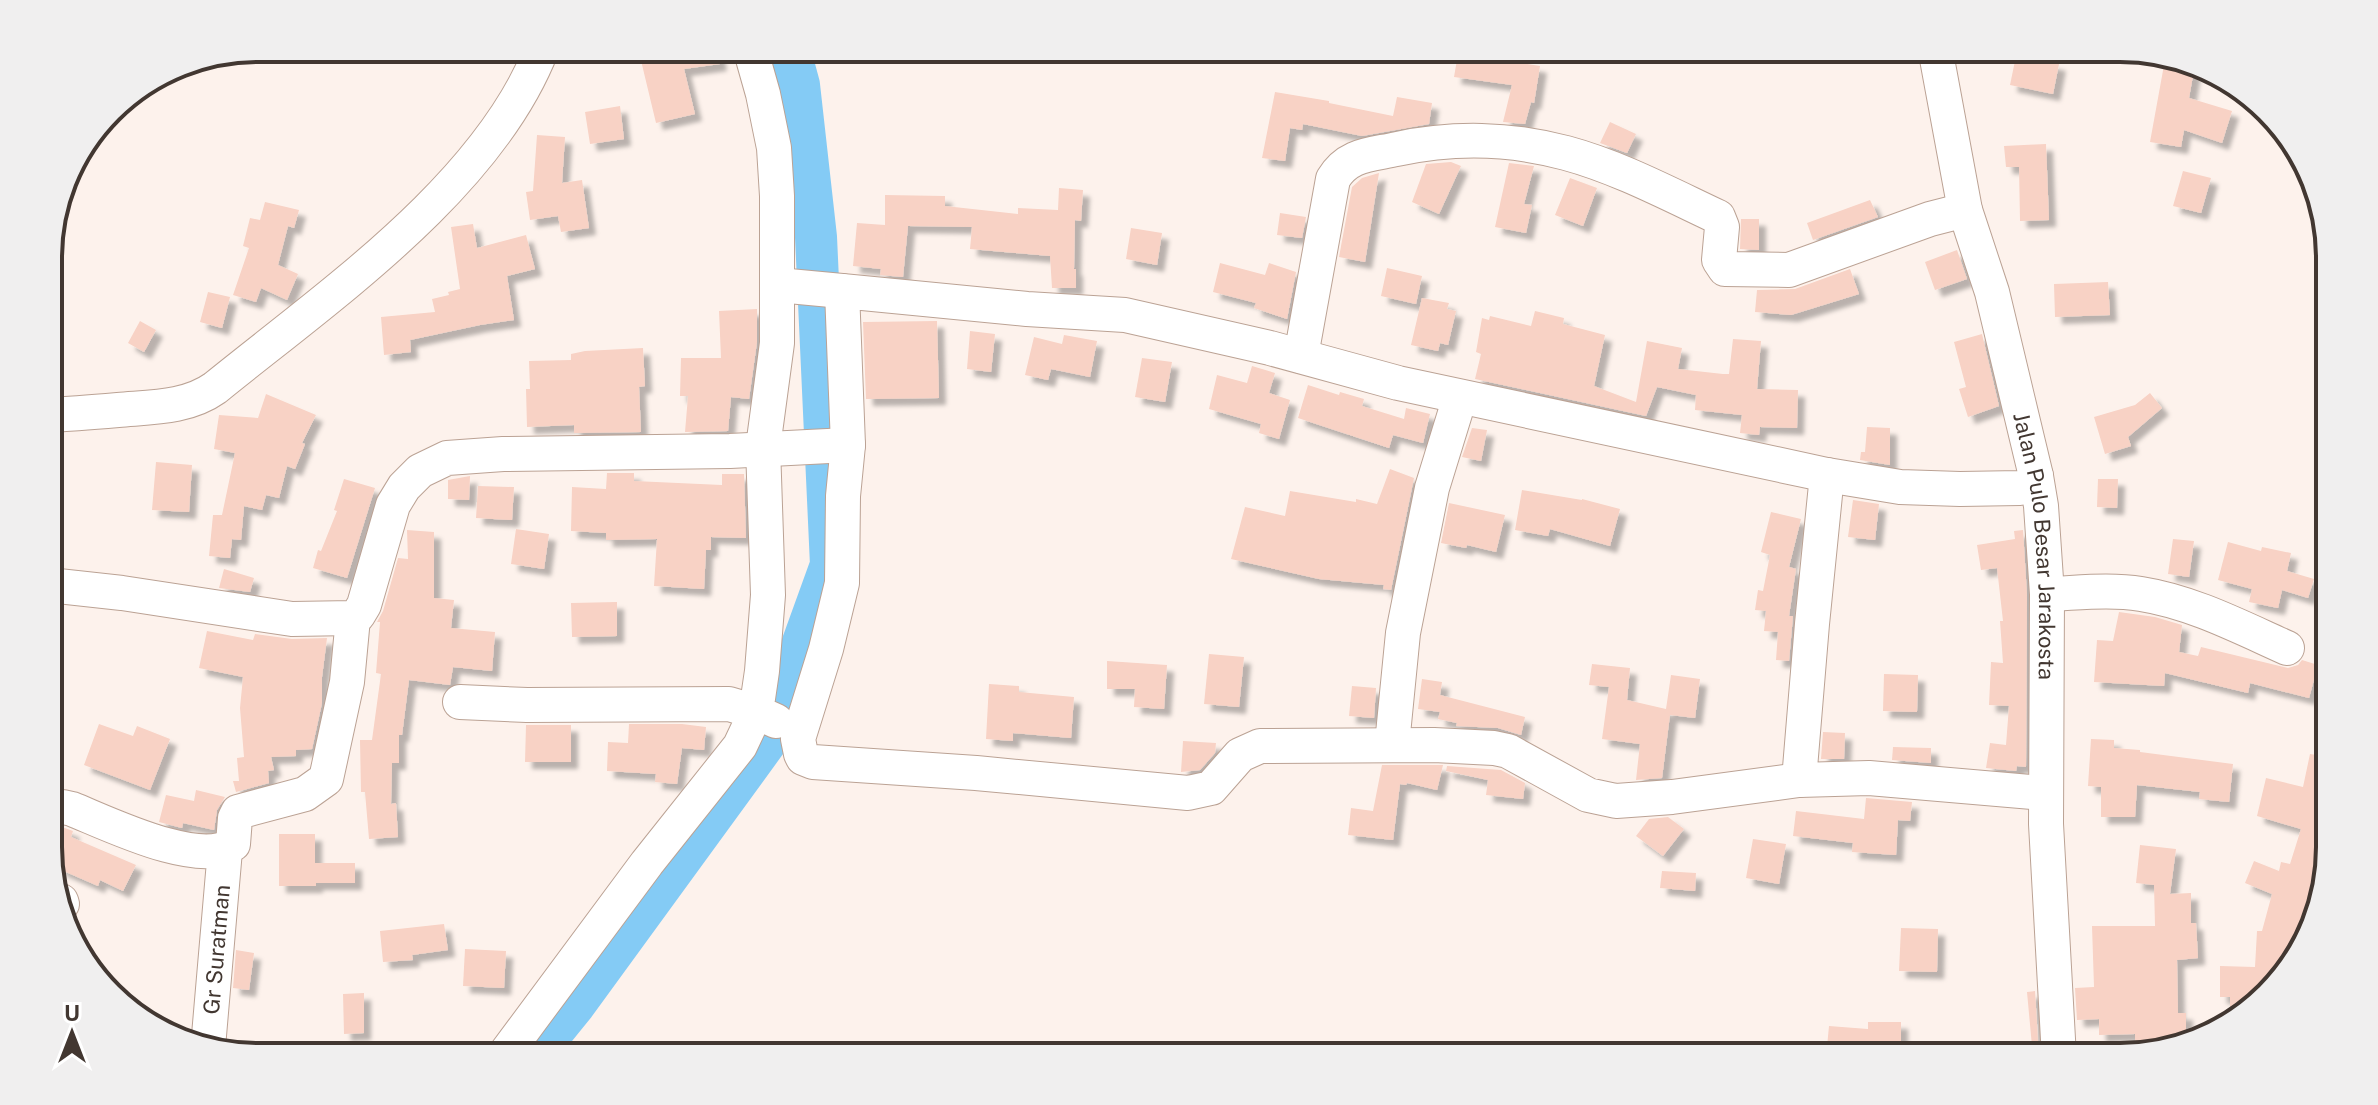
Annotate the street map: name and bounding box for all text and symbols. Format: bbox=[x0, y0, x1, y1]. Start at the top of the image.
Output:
street label: Jalan Pulo Besar Jarakosta bbox=[2008, 410, 2060, 680]
street label: Gr Suratman bbox=[198, 883, 235, 1015]
north arrow bbox=[32, 993, 112, 1073]
text: U bbox=[64, 1000, 80, 1026]

